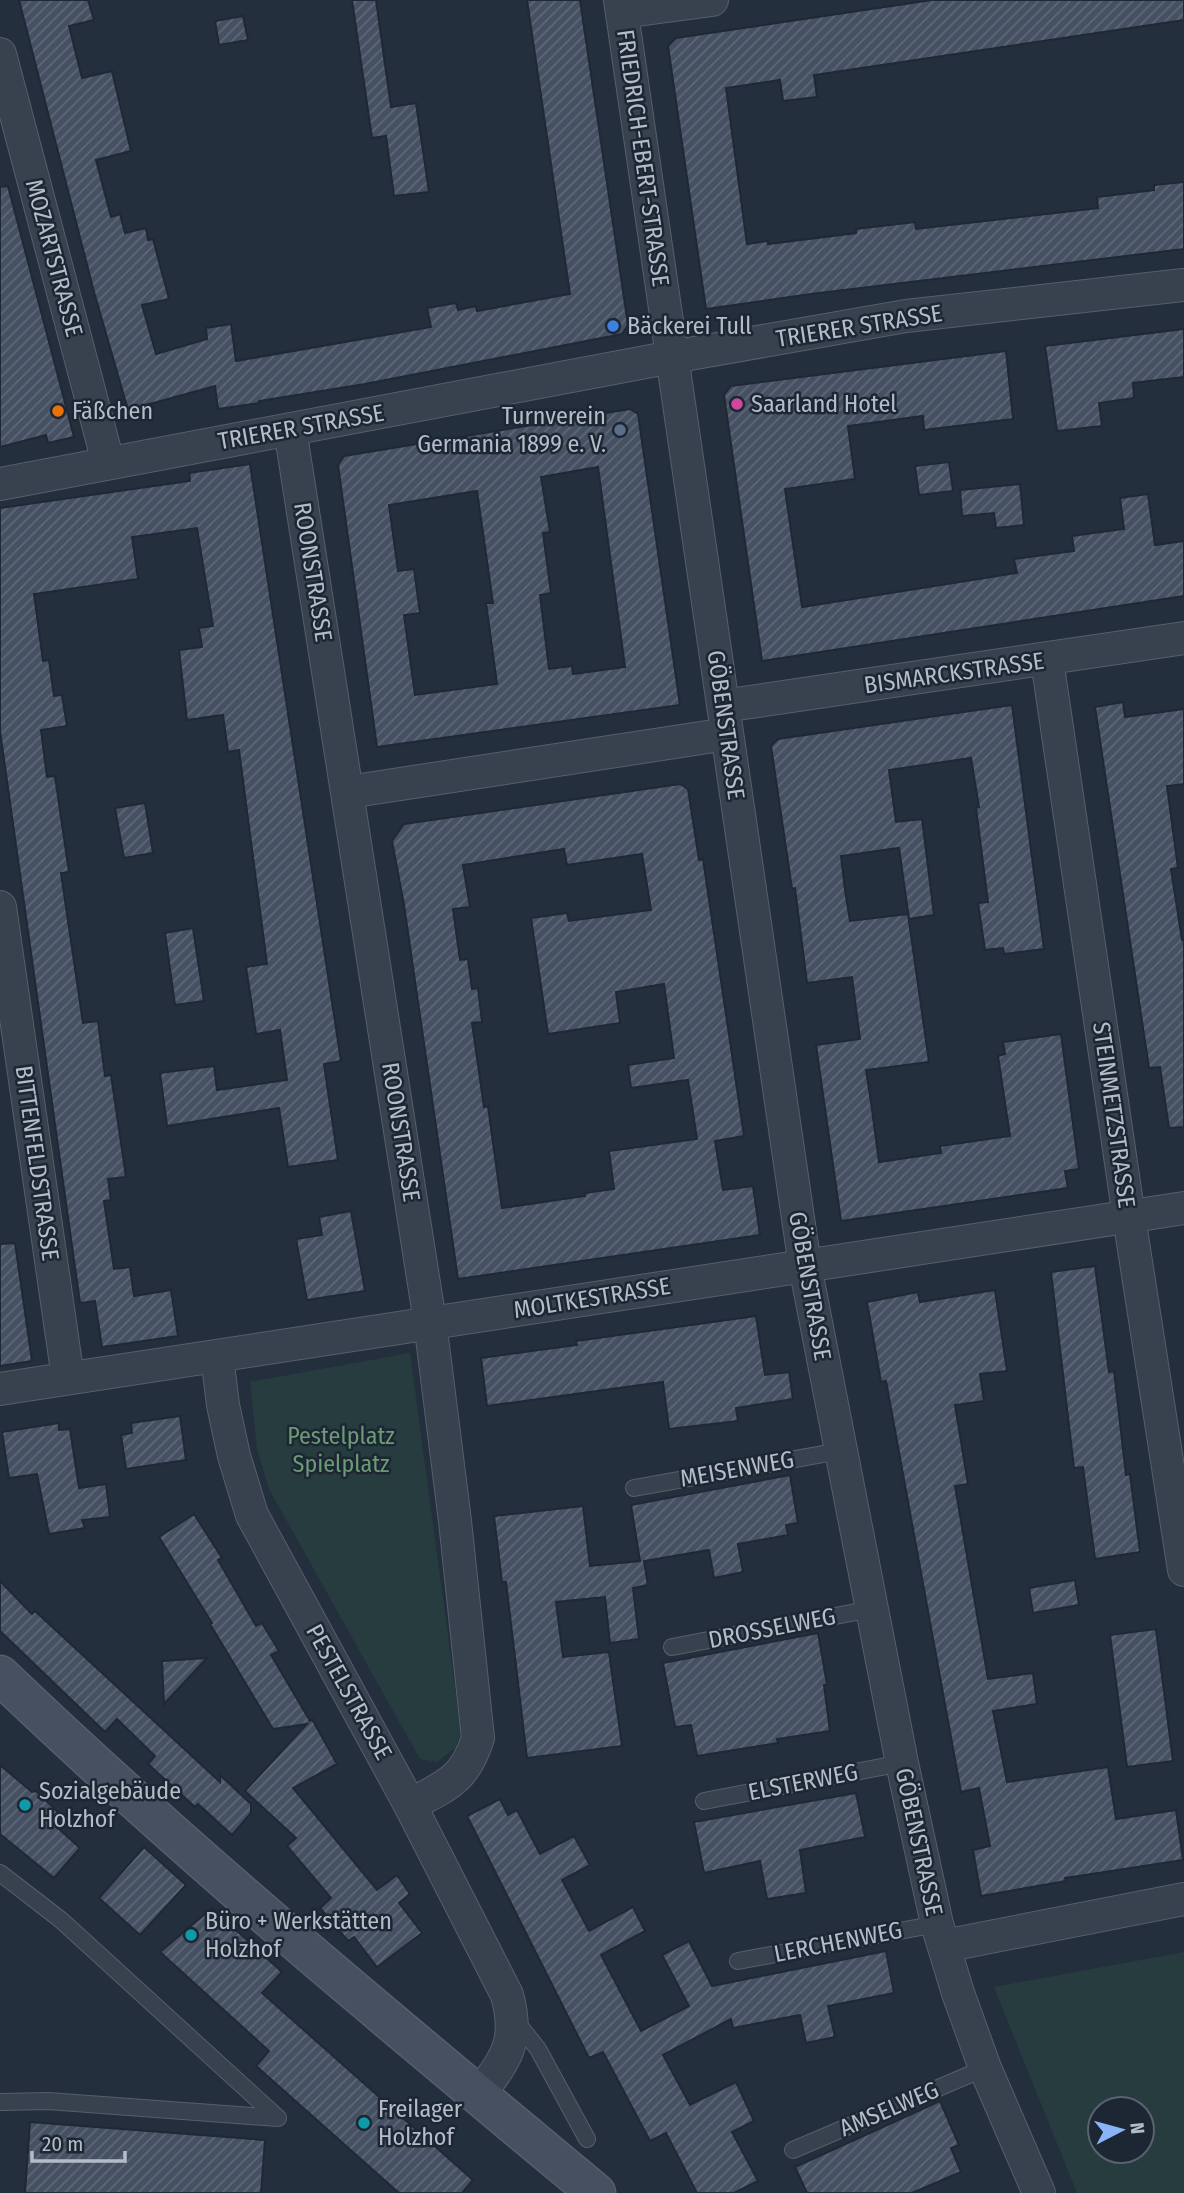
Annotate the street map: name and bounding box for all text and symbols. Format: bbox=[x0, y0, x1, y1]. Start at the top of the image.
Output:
street label: FRIEDRICH-EBERT-STRASSE bbox=[611, 28, 675, 288]
street label: MOZARTSTRASSE bbox=[20, 176, 88, 340]
street label: TRIERER STRASSE bbox=[774, 299, 944, 353]
place label: Bäckerei Tull bbox=[627, 312, 752, 340]
marker: Bäckerei Tull bbox=[605, 318, 621, 334]
place label: Saarland Hotel bbox=[751, 390, 897, 418]
marker: Saarland Hotel bbox=[729, 396, 745, 412]
place label: Fäßchen bbox=[72, 397, 153, 425]
street label: TRIERER STRASSE bbox=[216, 399, 386, 455]
place label: Turnverein Germania 1899 e. V. bbox=[417, 402, 606, 458]
marker: Fäßchen bbox=[50, 403, 66, 419]
marker: Turnverein Germania 1899 e. V. bbox=[612, 422, 628, 438]
street label: ROONSTRASSE bbox=[288, 500, 338, 644]
street label: BISMARCKSTRASSE bbox=[862, 647, 1046, 699]
street label: GÖBENSTRASSE bbox=[702, 648, 750, 802]
street label: STEINMETZSTRASSE bbox=[1087, 1020, 1141, 1210]
street label: ROONSTRASSE bbox=[376, 1060, 426, 1204]
street label: BITTENFELDSTRASSE bbox=[9, 1064, 65, 1262]
street label: GÖBENSTRASSE bbox=[783, 1209, 837, 1363]
street label: MOLTKESTRASSE bbox=[512, 1272, 672, 1324]
park label: Pestelplatz Spielplatz bbox=[287, 1422, 395, 1478]
street label: MEISENWEG bbox=[678, 1445, 796, 1493]
street label: DROSSELWEG bbox=[706, 1602, 838, 1654]
street label: PESTELSTRASSE bbox=[300, 1619, 398, 1765]
street label: ELSTERWEG bbox=[746, 1758, 860, 1806]
street label: GÖBENSTRASSE bbox=[890, 1765, 948, 1919]
place label: Sozialgebäude Holzhof bbox=[39, 1777, 181, 1833]
marker: Sozialgebäude Holzhof bbox=[17, 1797, 33, 1813]
place label: Büro + Werkstätten Holzhof bbox=[205, 1907, 392, 1963]
street label: LERCHENWEG bbox=[772, 1916, 904, 1968]
marker: Büro + Werkstätten Holzhof bbox=[183, 1927, 199, 1943]
street label: AMSELWEG bbox=[835, 2076, 943, 2142]
place label: Freilager Holzhof bbox=[378, 2095, 463, 2151]
north arrow bbox=[1086, 2095, 1156, 2165]
marker: Freilager Holzhof bbox=[356, 2115, 372, 2131]
scale bar bbox=[32, 2120, 124, 2164]
text: N bbox=[1125, 2121, 1149, 2135]
text: 20 m bbox=[42, 2131, 83, 2157]

